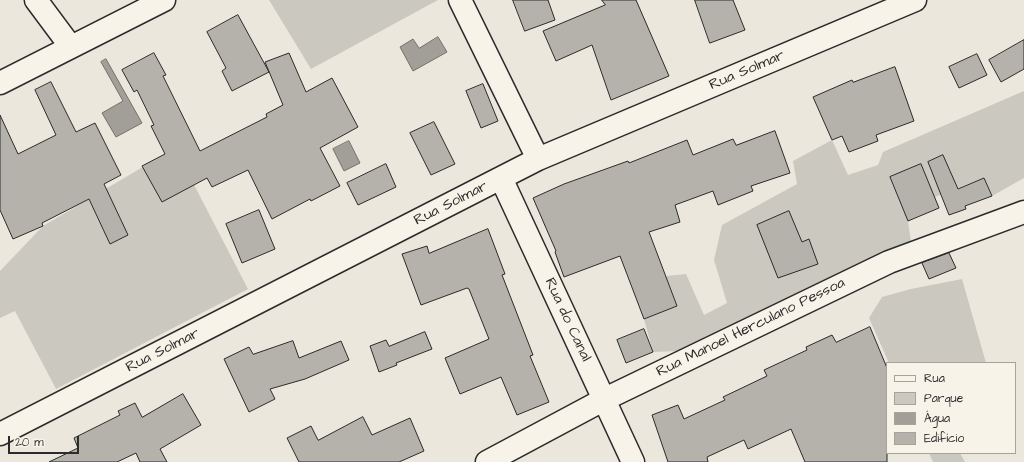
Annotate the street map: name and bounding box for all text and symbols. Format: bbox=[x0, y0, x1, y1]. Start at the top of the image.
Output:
street label: Rua Solmar bbox=[707, 47, 787, 95]
street label: Rua Solmar bbox=[411, 178, 491, 230]
street label: Rua Manoel Herculano Pessoa bbox=[654, 274, 848, 382]
street label: Rua do Canal bbox=[540, 275, 594, 365]
street label: Rua Solmar bbox=[123, 325, 203, 377]
legend bbox=[886, 362, 1016, 454]
text: Rua bbox=[924, 370, 945, 387]
text: Parque bbox=[924, 390, 963, 407]
text: Água bbox=[924, 410, 950, 427]
scale bar bbox=[10, 428, 81, 454]
text: Edifício bbox=[924, 430, 964, 447]
text: 20 m bbox=[15, 434, 44, 451]

